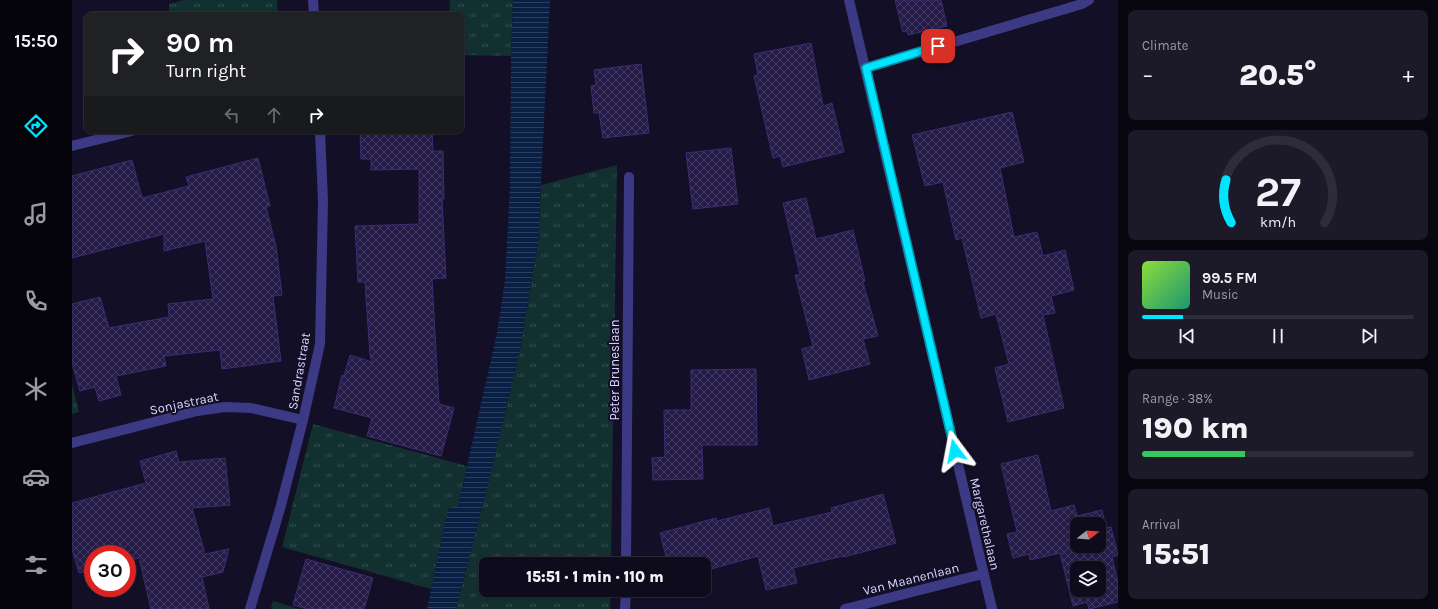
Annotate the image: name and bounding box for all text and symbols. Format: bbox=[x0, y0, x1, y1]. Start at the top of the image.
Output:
text: 90 m bbox=[166, 26, 234, 59]
icon: right bbox=[100, 28, 152, 80]
pin bbox=[921, 29, 955, 63]
text: 15:50 bbox=[14, 30, 58, 52]
icon: arrive bbox=[927, 35, 949, 57]
text: Climate bbox=[1142, 38, 1188, 53]
text: 20.5° bbox=[1239, 57, 1317, 93]
text: Turn right bbox=[166, 60, 246, 82]
text: − bbox=[1142, 62, 1154, 88]
text: + bbox=[1402, 62, 1414, 88]
icon: left bbox=[221, 104, 243, 126]
icon: ahead bbox=[263, 104, 285, 126]
icon: right bbox=[305, 104, 327, 126]
icon: directions bbox=[22, 112, 50, 140]
text: 27 bbox=[1255, 167, 1301, 215]
icon: music bbox=[22, 200, 50, 228]
text: km/h bbox=[1260, 213, 1296, 230]
text: 99.5 FM bbox=[1202, 269, 1257, 287]
icon: phone bbox=[22, 287, 50, 315]
text: Music bbox=[1202, 287, 1238, 302]
street label: Peter Bruneslaan bbox=[607, 319, 622, 421]
icon: previous bbox=[1176, 325, 1198, 347]
icon: pause bbox=[1267, 325, 1289, 347]
icon: next bbox=[1358, 325, 1380, 347]
street label: Sandrastraat bbox=[285, 331, 313, 411]
icon: climate bbox=[22, 375, 50, 403]
street label: Sonjastraat bbox=[148, 388, 220, 418]
text: Range · 38% bbox=[1142, 391, 1213, 406]
text: 190 km bbox=[1142, 410, 1249, 446]
position arrow bbox=[934, 430, 976, 472]
icon: car bbox=[22, 463, 50, 491]
street label: Margarethalaan bbox=[967, 476, 1003, 572]
north arrow bbox=[1070, 517, 1106, 553]
map controls bbox=[1070, 517, 1106, 597]
text: Arrival bbox=[1142, 517, 1180, 532]
text: 15:51 bbox=[1142, 536, 1210, 572]
speed limit sign: 30 bbox=[84, 545, 136, 597]
icon: filters bbox=[22, 551, 50, 579]
street label: Van Maanenlaan bbox=[861, 560, 961, 598]
button: layers bbox=[1070, 561, 1106, 597]
text: 15:51 · 1 min · 110 m bbox=[526, 568, 664, 586]

